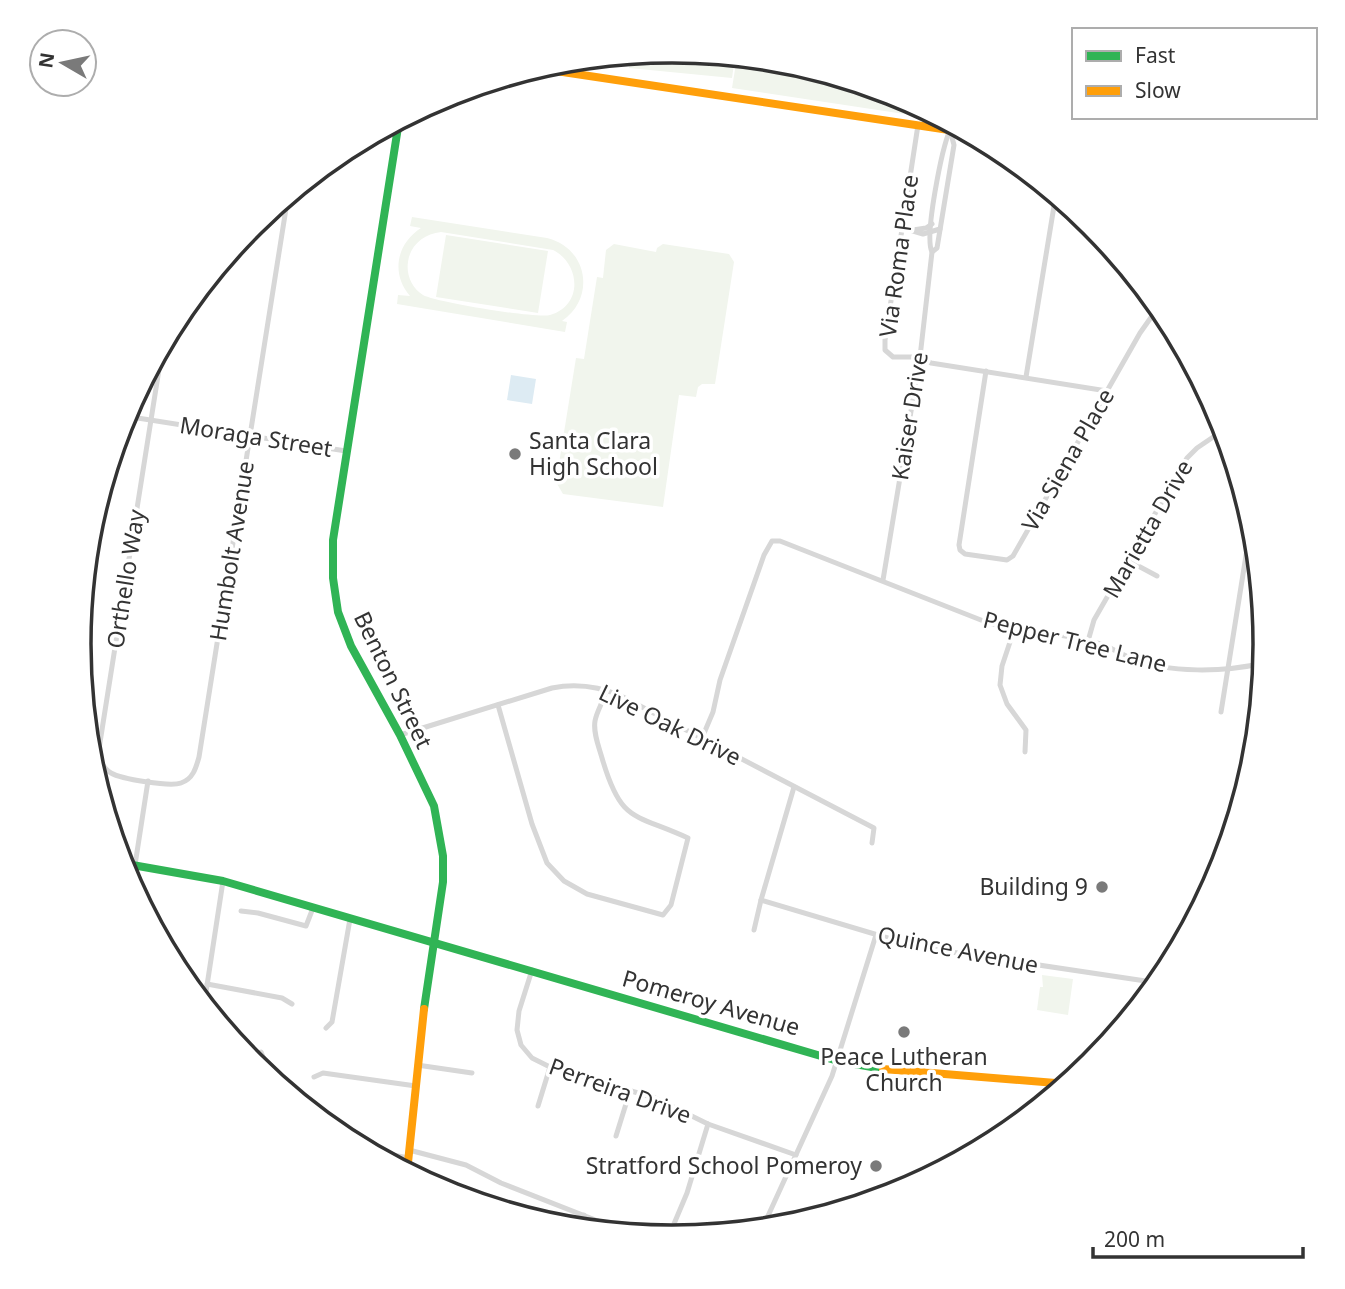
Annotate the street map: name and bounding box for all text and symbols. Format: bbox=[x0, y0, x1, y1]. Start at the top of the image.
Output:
north arrow bbox=[28, 28, 98, 98]
legend bbox=[1072, 28, 1317, 119]
text: Fast bbox=[1135, 41, 1176, 69]
text: N bbox=[32, 51, 60, 70]
text: Slow bbox=[1135, 76, 1181, 104]
street label: Via Roma Place bbox=[871, 172, 925, 339]
street label: Kaiser Drive bbox=[883, 349, 935, 482]
street label: Via Siena Place bbox=[1013, 382, 1121, 537]
street label: Moraga Street bbox=[178, 408, 335, 464]
place label: Santa Clara High School bbox=[529, 424, 658, 482]
marker: Santa Clara High School bbox=[507, 446, 523, 462]
street label: Marietta Drive bbox=[1095, 454, 1200, 603]
street label: Humbolt Avenue bbox=[201, 459, 261, 643]
street label: Orthello Way bbox=[98, 507, 152, 651]
street label: Pepper Tree Lane bbox=[980, 603, 1171, 679]
street label: Benton Street bbox=[347, 606, 441, 753]
street label: Live Oak Drive bbox=[594, 676, 747, 772]
place label: Building 9 bbox=[979, 870, 1088, 902]
marker: Building 9 bbox=[1094, 879, 1110, 895]
street label: Quince Avenue bbox=[875, 918, 1041, 980]
street label: Pomeroy Avenue bbox=[619, 961, 804, 1043]
marker: Peace Lutheran Church bbox=[896, 1024, 912, 1040]
place label: Peace Lutheran Church bbox=[820, 1040, 988, 1098]
street label: Perreira Drive bbox=[545, 1050, 696, 1131]
place label: Stratford School Pomeroy bbox=[586, 1149, 862, 1181]
marker: Stratford School Pomeroy bbox=[868, 1158, 884, 1174]
scale bar bbox=[1093, 1216, 1303, 1260]
text: 200 m bbox=[1104, 1225, 1165, 1253]

